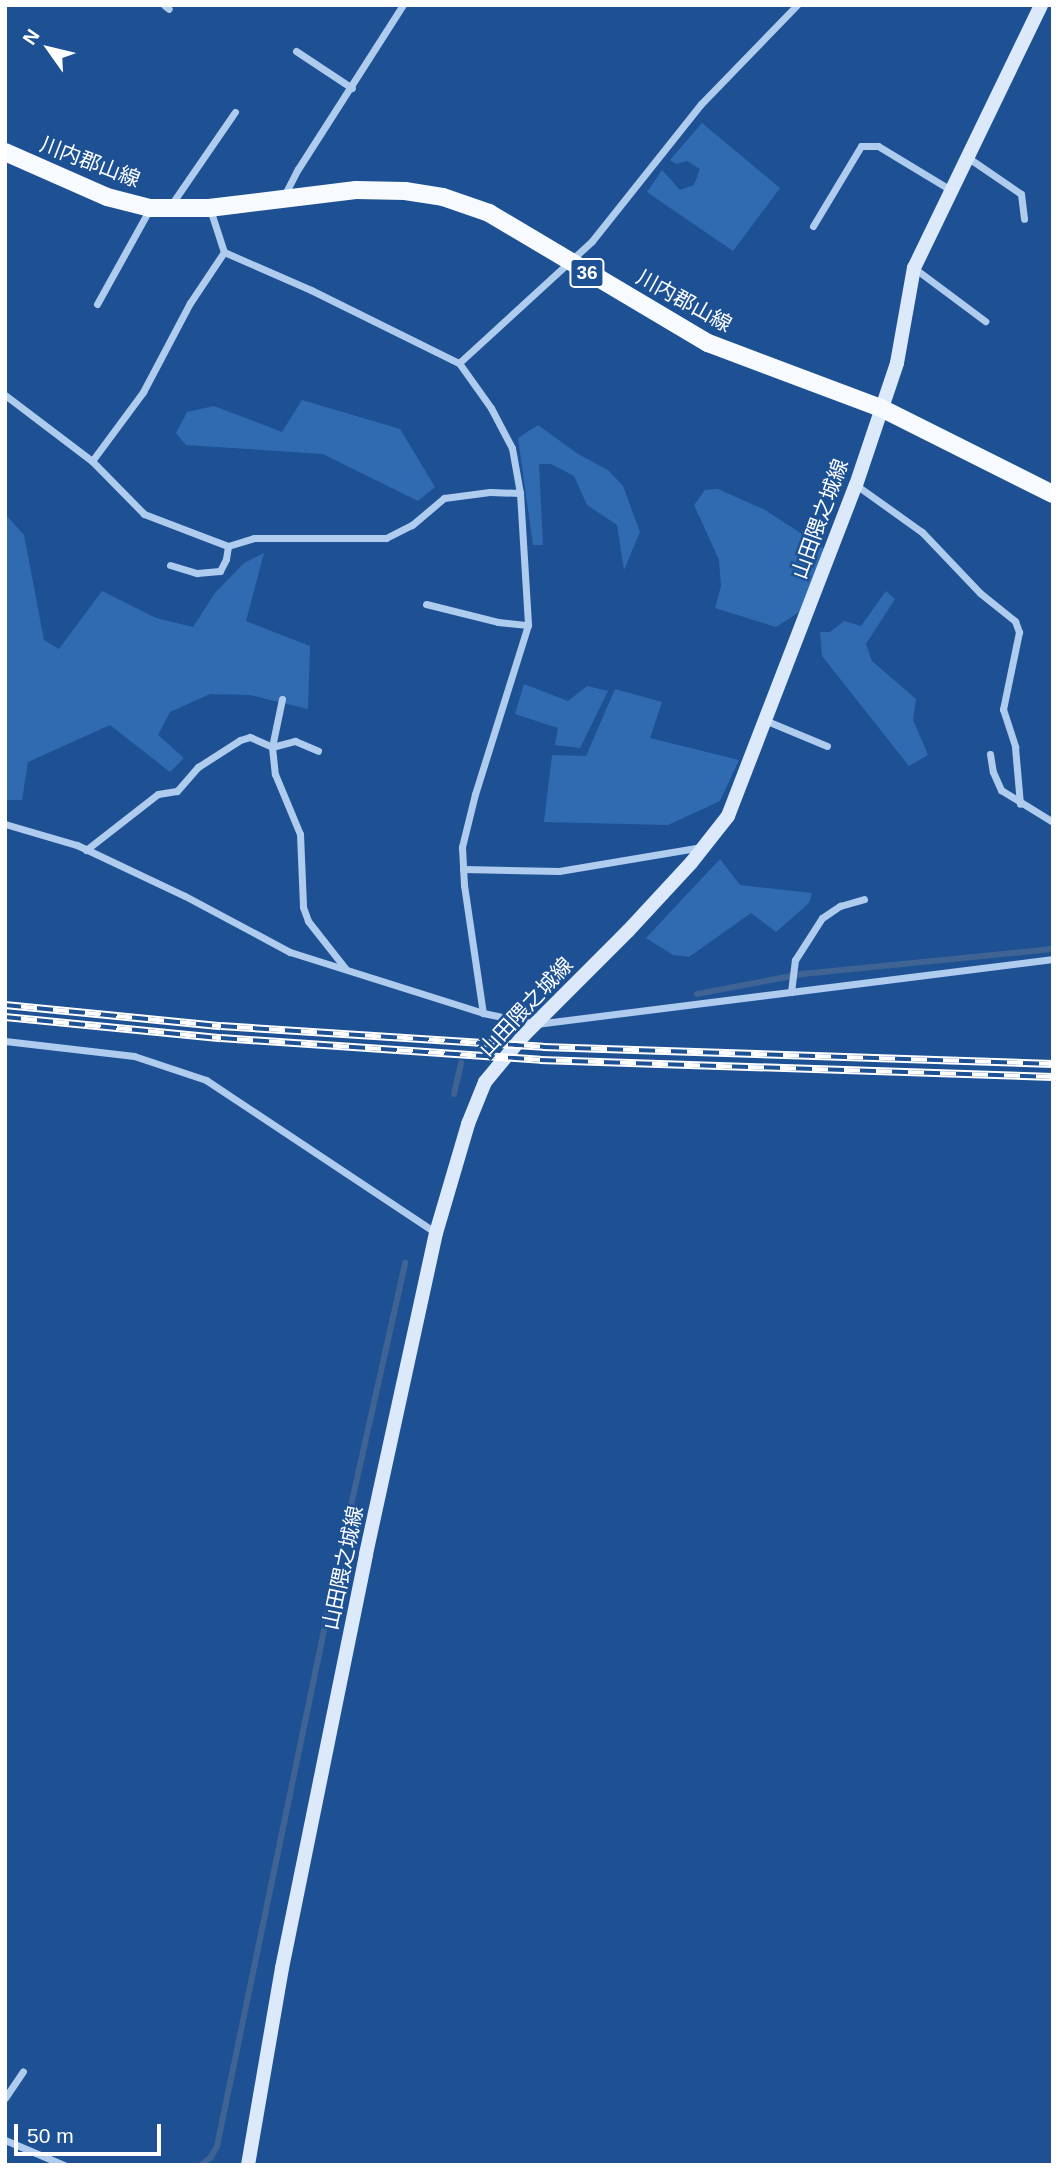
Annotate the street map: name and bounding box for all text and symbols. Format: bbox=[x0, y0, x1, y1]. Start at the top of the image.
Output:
north arrow bbox=[14, 14, 84, 84]
text: N bbox=[19, 25, 44, 49]
street label: 川内郡山線 bbox=[36, 131, 144, 193]
road number: 36 bbox=[568, 258, 606, 288]
street label: 川内郡山線 bbox=[632, 265, 736, 337]
street label: 山田隈之城線 bbox=[787, 455, 853, 583]
street label: 山田隈之城線 bbox=[474, 952, 578, 1062]
street label: 山田隈之城線 bbox=[318, 1504, 368, 1632]
scale bar bbox=[18, 2110, 164, 2154]
text: 50 m bbox=[27, 2124, 74, 2147]

